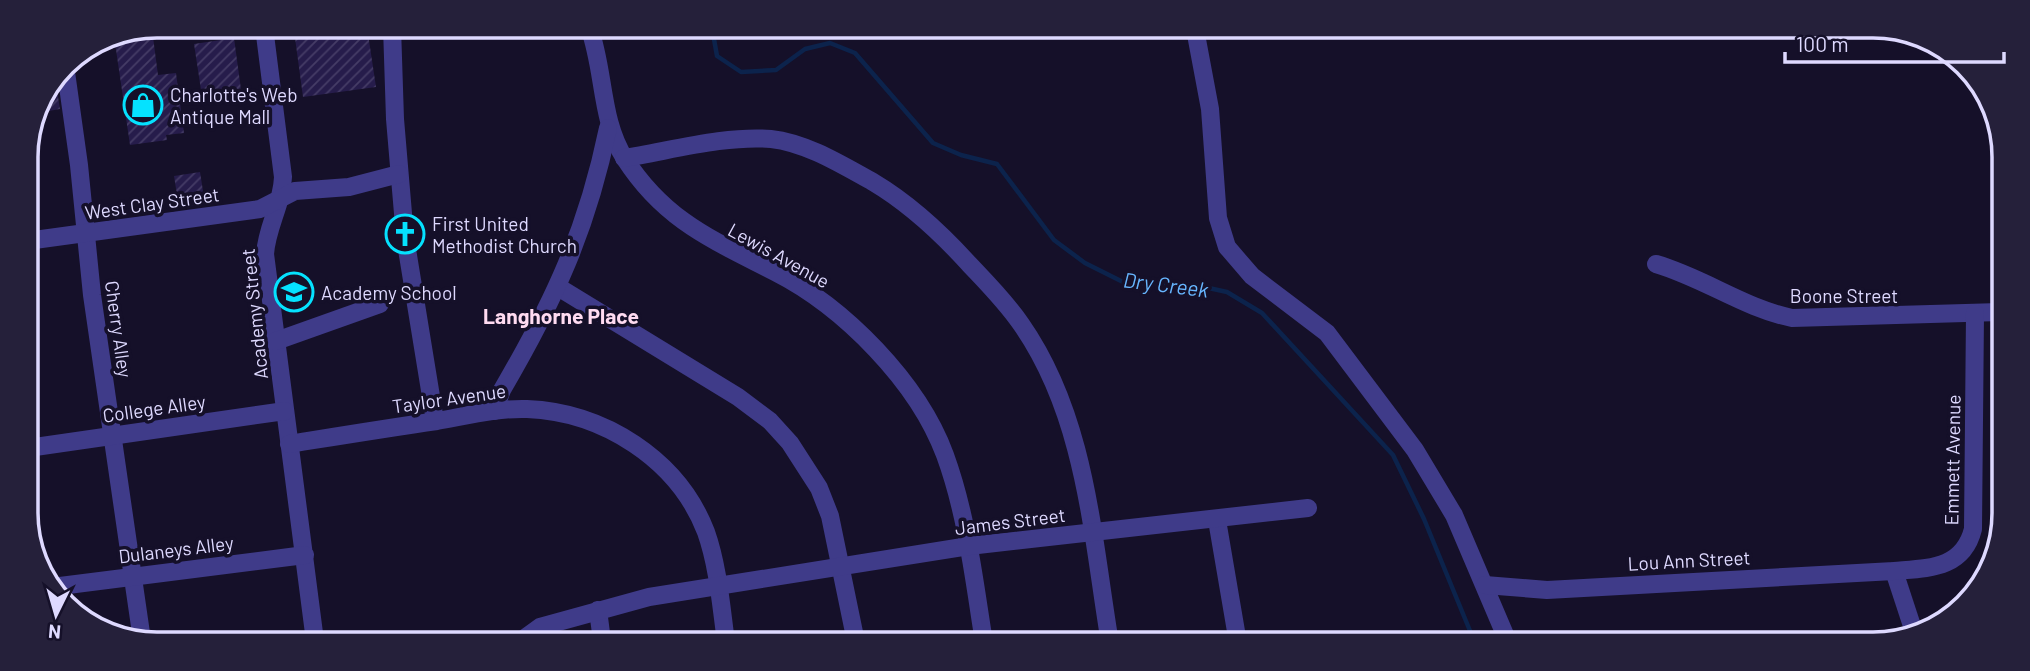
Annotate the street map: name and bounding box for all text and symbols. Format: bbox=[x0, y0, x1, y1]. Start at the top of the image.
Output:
scale bar bbox=[1785, 21, 2004, 65]
text: 100 m bbox=[1796, 31, 1849, 56]
place label: Charlotte's Web Antique Mall bbox=[170, 83, 298, 128]
shop icon: Charlotte's Web Antique Mall bbox=[122, 84, 164, 126]
street label: West Clay Street bbox=[83, 182, 221, 224]
place label: First United Methodist Church bbox=[432, 212, 577, 257]
church icon: First United Methodist Church bbox=[384, 213, 426, 255]
street label: Lewis Avenue bbox=[724, 218, 834, 292]
street label: Academy Street bbox=[236, 247, 272, 381]
water label: Dry Creek bbox=[1122, 266, 1211, 302]
school or university icon: Academy School bbox=[273, 271, 315, 313]
street label: Cherry Alley bbox=[101, 279, 137, 379]
place label: Academy School bbox=[321, 281, 457, 304]
street label: Boone Street bbox=[1790, 284, 1898, 307]
district label: Langhorne Place bbox=[483, 303, 639, 328]
street label: Taylor Avenue bbox=[391, 379, 507, 417]
street label: College Alley bbox=[101, 389, 207, 427]
street label: Emmett Avenue bbox=[1939, 394, 1965, 526]
street label: James Street bbox=[953, 503, 1067, 539]
street label: Dulaneys Alley bbox=[117, 531, 235, 567]
street label: Lou Ann Street bbox=[1627, 545, 1751, 575]
north arrow bbox=[21, 580, 91, 650]
text: N bbox=[47, 620, 62, 644]

